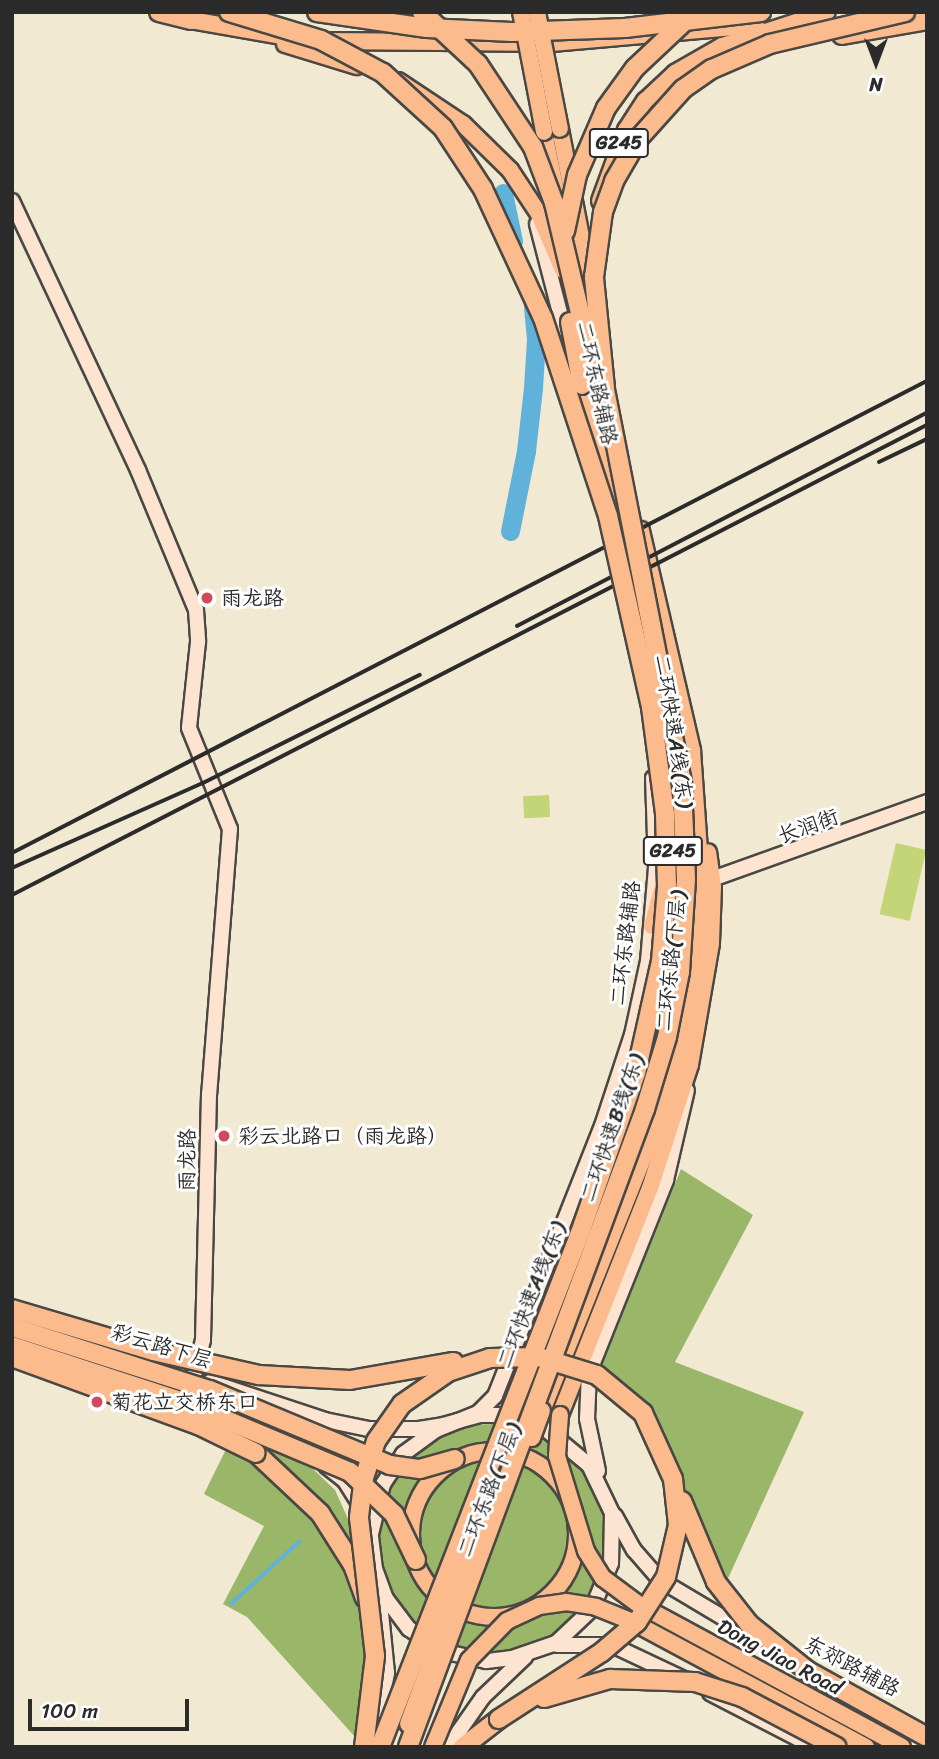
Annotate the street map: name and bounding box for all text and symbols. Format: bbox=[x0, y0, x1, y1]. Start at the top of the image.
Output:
north arrow bbox=[841, 28, 911, 98]
text: N bbox=[869, 68, 883, 101]
road number: G245 bbox=[588, 127, 650, 158]
street label: 二环东路辅路 bbox=[572, 319, 622, 447]
place label: 雨龙路 bbox=[221, 585, 284, 611]
marker: 雨龙路 bbox=[199, 590, 215, 606]
street label: 二环快速A线(东) bbox=[649, 653, 699, 809]
street label: 长润街 bbox=[774, 803, 842, 849]
road number: G245 bbox=[642, 836, 704, 866]
street label: 二环东路辅路 bbox=[605, 879, 645, 1007]
street label: 二环东路(下层) bbox=[651, 890, 691, 1032]
street label: 二环快速B线(东) bbox=[575, 1051, 649, 1205]
place label: 彩云北路口（雨龙路） bbox=[238, 1123, 448, 1149]
street label: 雨龙路 bbox=[174, 1128, 200, 1192]
marker: 彩云北路口（雨龙路） bbox=[216, 1128, 232, 1144]
street label: 二环快速A线(东) bbox=[492, 1218, 570, 1372]
street label: 彩云路下层 bbox=[108, 1319, 216, 1373]
place label: 菊花立交桥东口 bbox=[111, 1389, 258, 1415]
marker: 菊花立交桥东口 bbox=[89, 1394, 105, 1410]
street label: 二环东路(下层) bbox=[452, 1420, 526, 1560]
street label: Dong Jiao Road bbox=[713, 1614, 847, 1700]
street label: 东郊路辅路 bbox=[800, 1630, 904, 1702]
scale bar bbox=[32, 1686, 192, 1730]
text: 100 m bbox=[41, 1692, 98, 1730]

